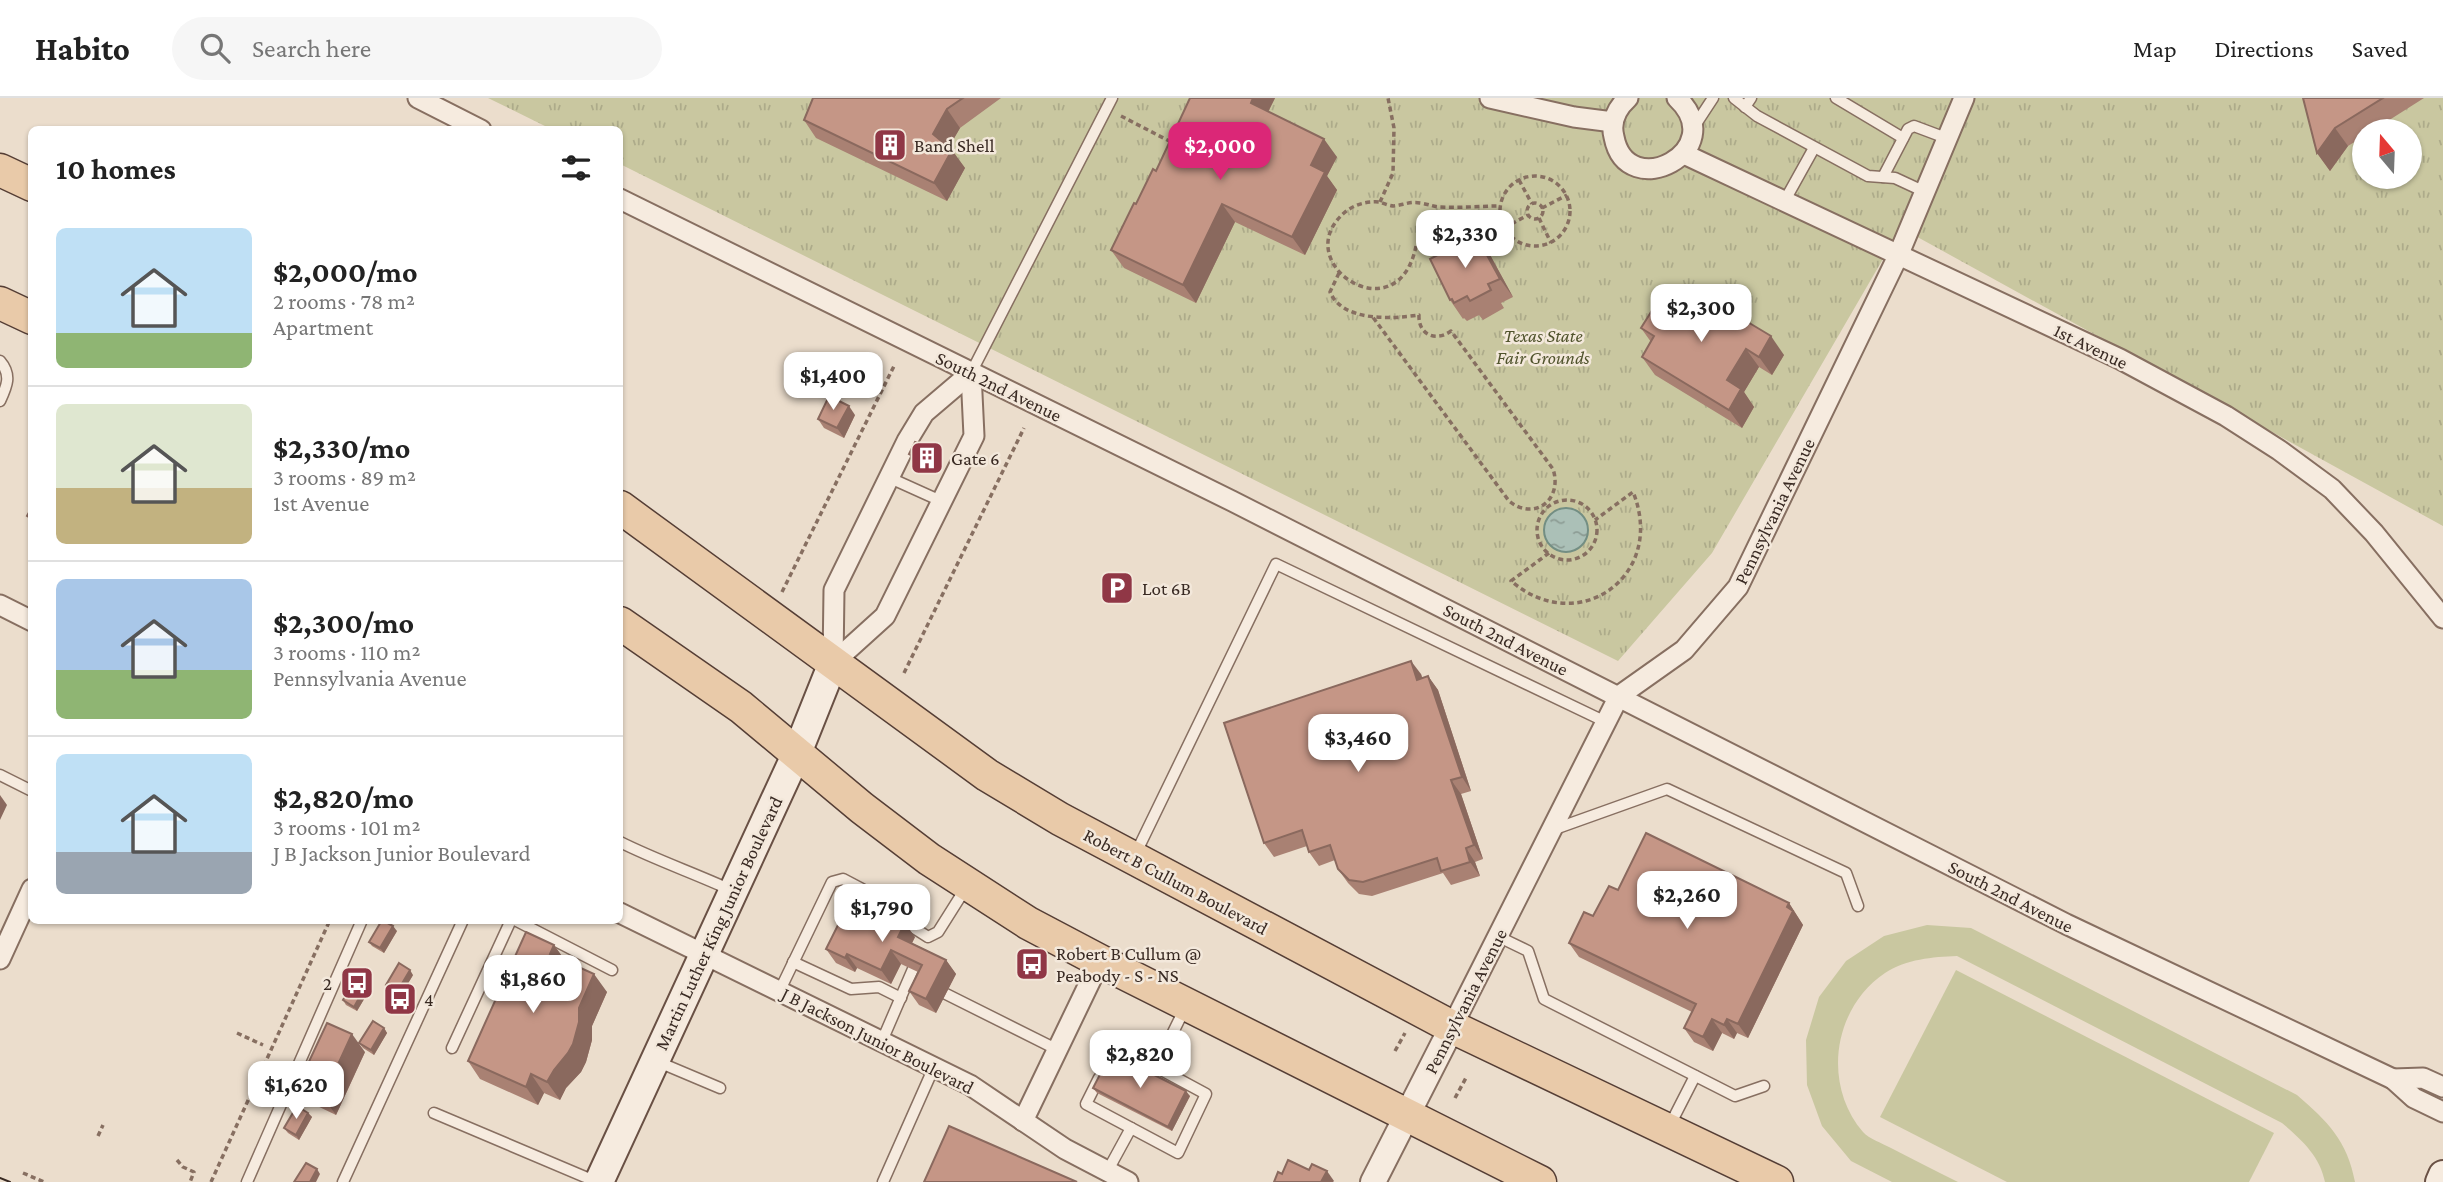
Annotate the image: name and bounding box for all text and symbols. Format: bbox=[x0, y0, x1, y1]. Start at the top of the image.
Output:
search box bbox=[172, 17, 662, 80]
icon: search bbox=[196, 29, 234, 67]
text: Habito bbox=[35, 30, 130, 67]
text: Search here bbox=[252, 34, 371, 63]
text: Map bbox=[2133, 35, 2177, 62]
text: Directions bbox=[2215, 35, 2314, 62]
text: Saved bbox=[2352, 35, 2408, 62]
north arrow bbox=[2352, 119, 2422, 189]
map controls bbox=[2352, 119, 2422, 189]
pin: $2,000 bbox=[1163, 122, 1277, 182]
building icon: Band Shell bbox=[871, 126, 909, 164]
text: $2,000 bbox=[1184, 132, 1256, 158]
place label: Band Shell bbox=[914, 135, 994, 156]
icon: filters bbox=[557, 149, 595, 187]
text: 10 homes bbox=[56, 152, 176, 185]
pin: $2,330 bbox=[1408, 211, 1522, 270]
text: $2,330 bbox=[1432, 220, 1498, 246]
text: $2,000/mo bbox=[273, 255, 418, 288]
icon: home bbox=[112, 256, 196, 340]
pin: $2,300 bbox=[1644, 285, 1758, 344]
text: 2 rooms · 78 m² bbox=[273, 288, 415, 314]
text: $2,300 bbox=[1667, 294, 1735, 320]
text: Apartment bbox=[273, 314, 373, 340]
street label: 1st Avenue bbox=[2050, 320, 2131, 373]
park label: Texas State Fair Grounds bbox=[1496, 325, 1590, 368]
street label: South 2nd Avenue bbox=[933, 347, 1065, 426]
pin: $1,400 bbox=[776, 352, 890, 412]
text: $1,400 bbox=[800, 362, 866, 388]
text: $2,330/mo bbox=[273, 431, 410, 464]
icon: home bbox=[112, 432, 196, 516]
street label: Pennsylvania Avenue bbox=[1730, 435, 1819, 588]
building icon: Gate 6 bbox=[908, 439, 946, 477]
place label: Gate 6 bbox=[951, 448, 1000, 469]
text: 3 rooms · 89 m² bbox=[273, 464, 416, 490]
text: 1st Avenue bbox=[273, 490, 369, 516]
parking icon: Lot 6B bbox=[1098, 569, 1136, 607]
place label: Lot 6B bbox=[1142, 578, 1191, 599]
street label: South 2nd Avenue bbox=[1440, 599, 1572, 680]
text: $2,300/mo bbox=[273, 606, 414, 639]
icon: home bbox=[112, 607, 196, 691]
text: 3 rooms · 110 m² bbox=[273, 639, 420, 665]
text: Pennsylvania Avenue bbox=[273, 665, 467, 691]
pin: $3,460 bbox=[1301, 714, 1415, 774]
text: $3,460 bbox=[1324, 724, 1392, 750]
text: $2,820/mo bbox=[273, 781, 414, 814]
icon: home bbox=[112, 782, 196, 866]
street label: Martin Luther King Junior Boulevard bbox=[650, 793, 787, 1053]
text: 3 rooms · 101 m² bbox=[273, 814, 420, 840]
street label: Robert B Cullum Boulevard bbox=[1080, 824, 1271, 939]
text: J B Jackson Junior Boulevard bbox=[273, 840, 531, 866]
street label: South 2nd Avenue bbox=[1945, 856, 2077, 937]
pin: $2,260 bbox=[1630, 872, 1744, 931]
text: $2,260 bbox=[1653, 881, 1721, 907]
pin: $1,790 bbox=[825, 884, 939, 944]
text: $1,790 bbox=[850, 894, 914, 920]
street label: Pennsylvania Avenue bbox=[1420, 925, 1511, 1077]
place label: Robert B Cullum @ Peabody - S - NS bbox=[1056, 943, 1201, 986]
bus stop icon: Robert B Cullum @ Peabody - S - NS bbox=[1013, 945, 1051, 983]
pin: $1,860 bbox=[476, 956, 590, 1015]
bus stop icon: 2 bbox=[338, 964, 376, 1002]
text: $1,860 bbox=[500, 965, 566, 991]
place label: 2 bbox=[323, 973, 332, 994]
bus stop icon: 4 bbox=[381, 980, 419, 1018]
street label: J B Jackson Junior Boulevard bbox=[776, 982, 977, 1098]
place label: 4 bbox=[424, 989, 434, 1010]
pin: $2,820 bbox=[1083, 1030, 1197, 1090]
text: $2,820 bbox=[1106, 1040, 1174, 1066]
pin: $1,620 bbox=[239, 1062, 353, 1121]
text: $1,620 bbox=[264, 1071, 328, 1097]

